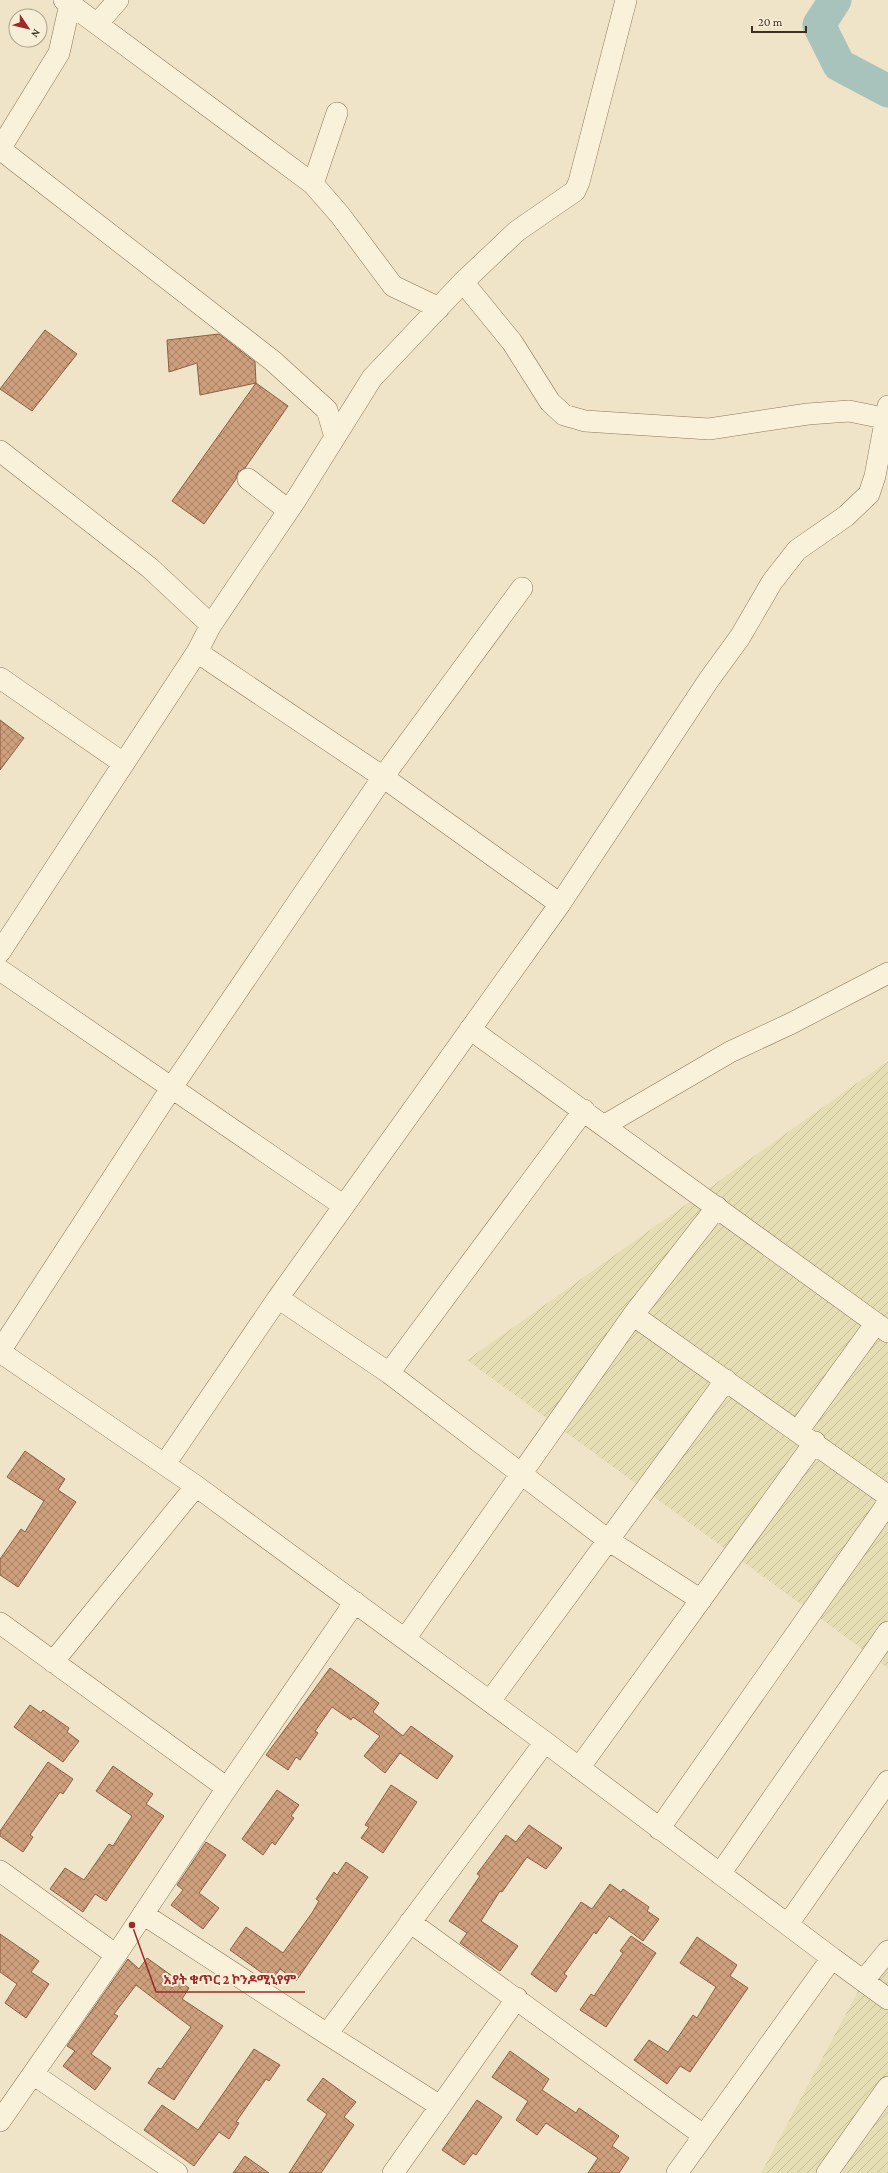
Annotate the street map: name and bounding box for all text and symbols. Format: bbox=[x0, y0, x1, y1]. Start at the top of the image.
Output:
north arrow bbox=[8, 8, 48, 48]
scale bar bbox=[752, 8, 806, 34]
text: 20 m bbox=[758, 15, 783, 29]
text: N bbox=[29, 27, 43, 41]
callout: አያት ቁጥር 2 ኮንዶሚኒየም bbox=[156, 1967, 305, 1992]
text: አያት ቁጥር 2 ኮንዶሚኒየም bbox=[164, 1972, 297, 1987]

